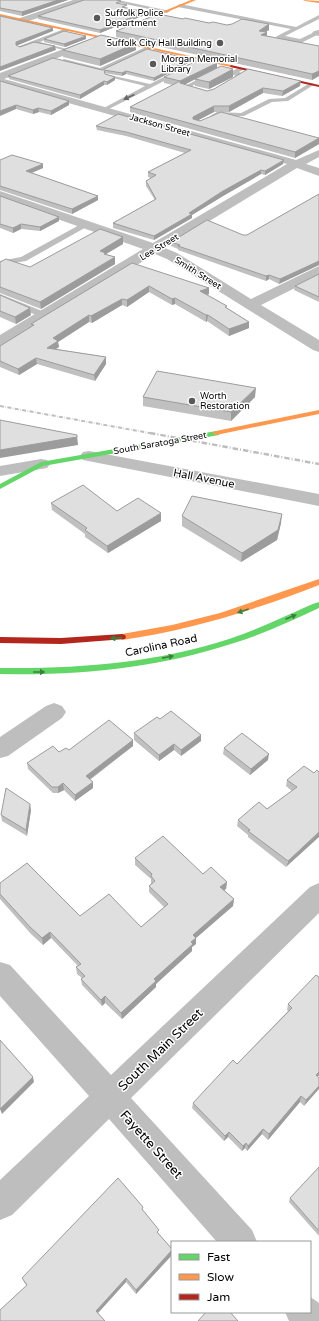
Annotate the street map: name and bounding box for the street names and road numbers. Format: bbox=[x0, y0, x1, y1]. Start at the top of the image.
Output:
street label: Jackson Street bbox=[128, 112, 192, 140]
street label: Lee Street bbox=[138, 231, 181, 263]
street label: Smith Street bbox=[172, 255, 224, 292]
street label: South Saratoga Street bbox=[113, 430, 208, 457]
street label: Hall Avenue bbox=[172, 466, 236, 491]
street label: Carolina Road bbox=[124, 631, 198, 659]
street label: South Main Street bbox=[115, 1005, 206, 1094]
street label: Fayette Street bbox=[117, 1107, 186, 1182]

